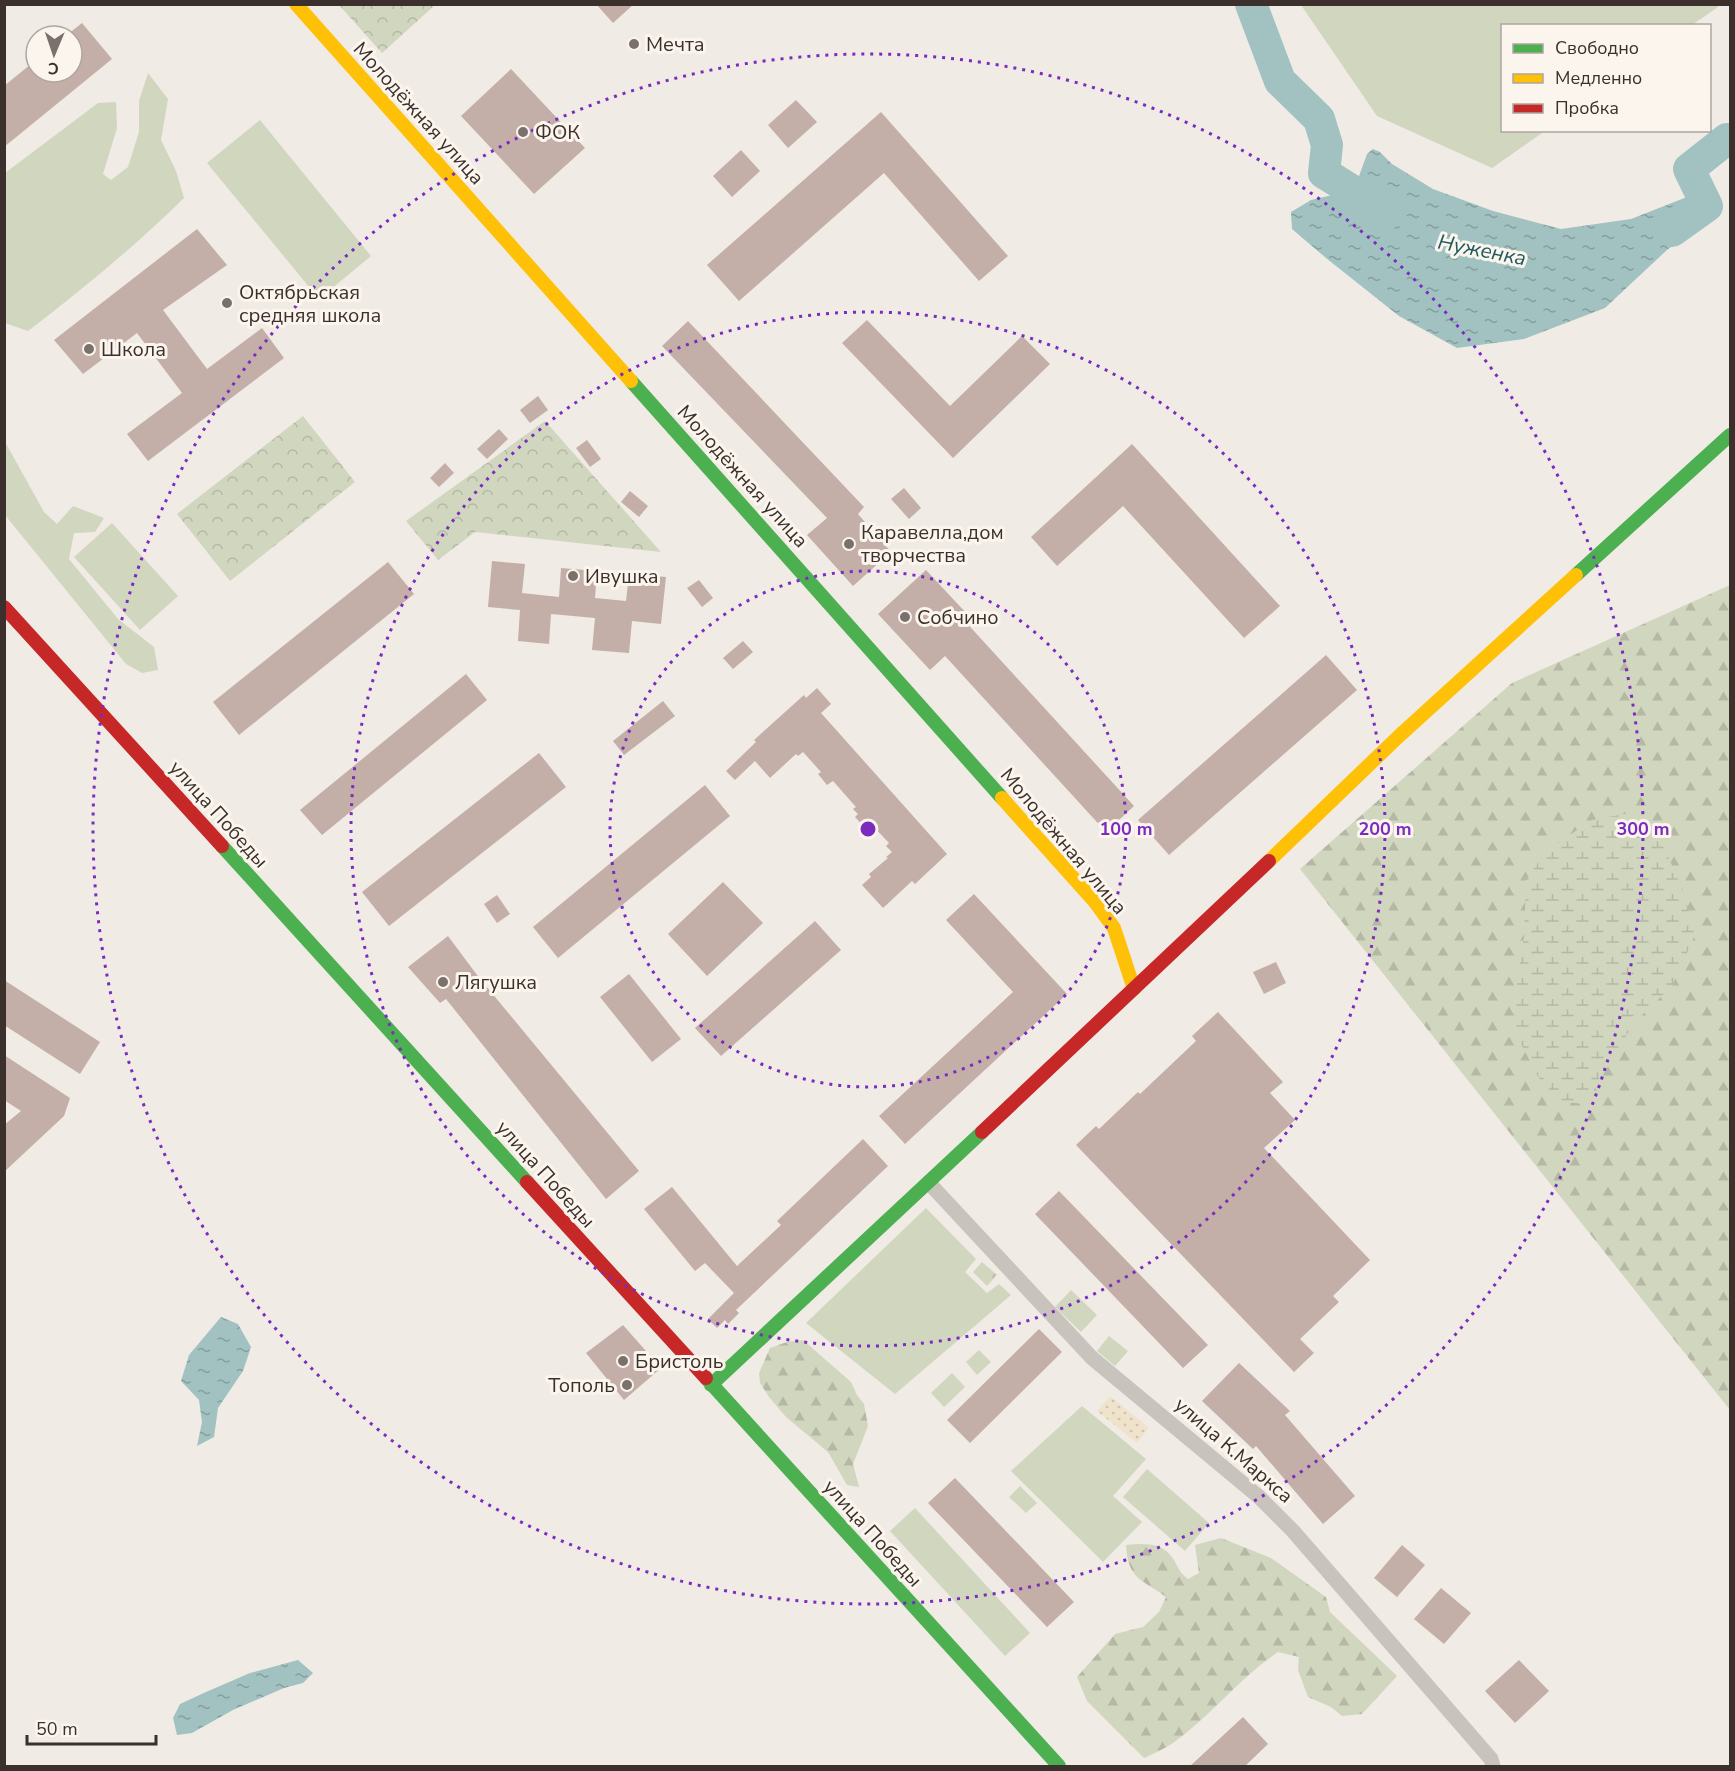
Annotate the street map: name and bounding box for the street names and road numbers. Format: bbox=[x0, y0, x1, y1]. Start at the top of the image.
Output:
street label: Молодёжная улица bbox=[347, 36, 490, 191]
street label: Молодёжная улица bbox=[671, 399, 814, 554]
street label: улица Победы bbox=[163, 755, 274, 874]
street label: Молодёжная улица bbox=[994, 762, 1133, 920]
street label: улица Победы bbox=[490, 1115, 601, 1234]
street label: улица К.Маркса bbox=[1169, 1391, 1299, 1509]
street label: улица Победы bbox=[817, 1474, 928, 1593]

